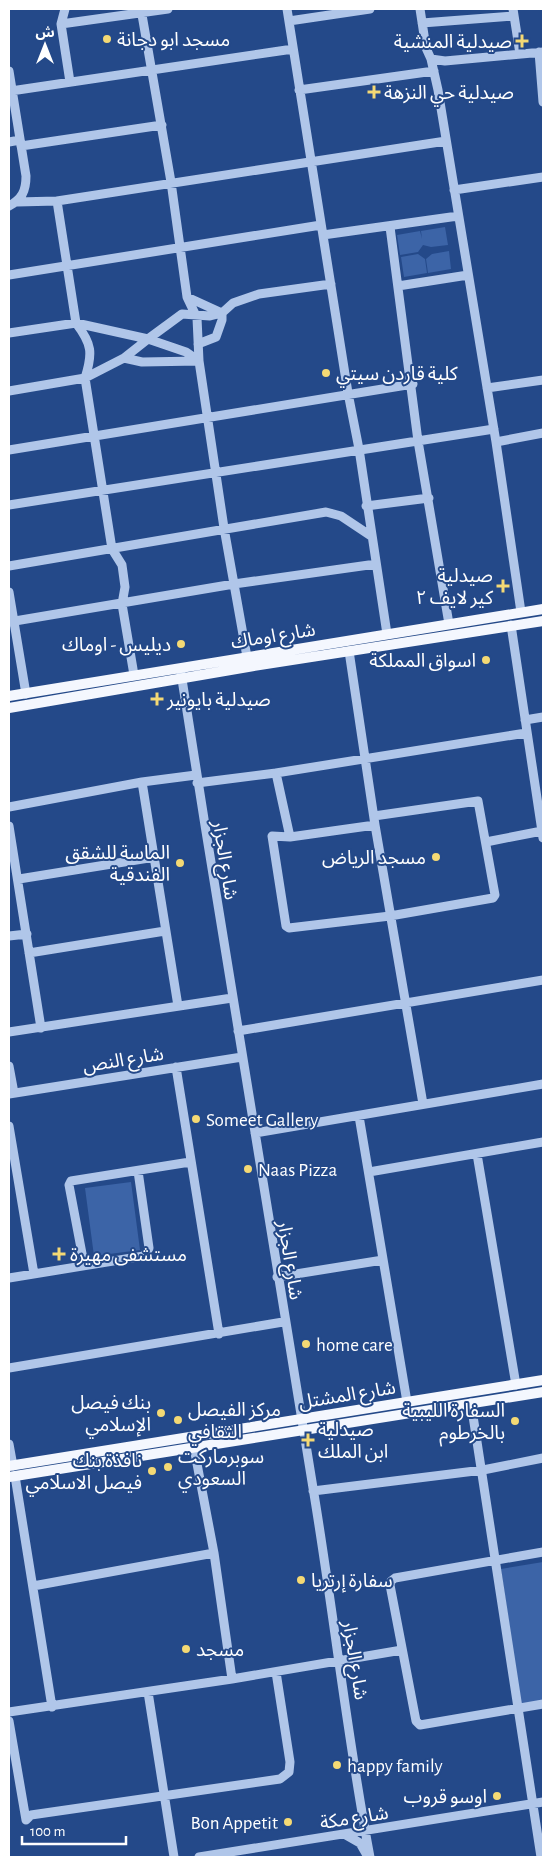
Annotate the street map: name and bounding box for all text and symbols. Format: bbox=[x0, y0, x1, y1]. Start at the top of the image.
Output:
north arrow bbox=[20, 20, 70, 70]
text: ش bbox=[35, 26, 55, 40]
place label: مسجد ابو دجانة bbox=[117, 31, 230, 51]
marker: مسجد ابو دجانة bbox=[101, 33, 113, 45]
place label: صيدلية المنشية bbox=[394, 33, 512, 52]
marker: صيدلية المنشية bbox=[516, 35, 528, 47]
place label: صيدلية حي النزهة bbox=[384, 84, 514, 107]
marker: صيدلية حي النزهة bbox=[368, 86, 380, 98]
place label: كلية قاردن سيتي bbox=[336, 365, 459, 388]
marker: كلية قاردن سيتي bbox=[320, 367, 332, 379]
place label: صيدلية كير لايف ٢ bbox=[416, 567, 494, 609]
marker: صيدلية كير لايف ٢ bbox=[497, 580, 509, 592]
street label: شارع اوماك bbox=[230, 620, 317, 656]
place label: ديليس - اوماك bbox=[62, 636, 171, 656]
marker: ديليس - اوماك bbox=[175, 638, 187, 650]
place label: اسواق المملكة bbox=[369, 652, 476, 672]
marker: اسواق المملكة bbox=[480, 654, 492, 666]
place label: صيدلية بايونير bbox=[166, 691, 271, 711]
marker: صيدلية بايونير bbox=[151, 693, 163, 705]
street label: شارع الجزار bbox=[206, 818, 240, 902]
place label: الماسة للشقق الفندقية bbox=[65, 844, 170, 885]
place label: مسجد الرياض bbox=[322, 849, 426, 869]
marker: مسجد الرياض bbox=[430, 851, 442, 863]
marker: الماسة للشقق الفندقية bbox=[174, 857, 186, 869]
street label: شارع النص bbox=[81, 1045, 166, 1079]
place label: Someet Gallery bbox=[206, 1111, 318, 1130]
marker: Someet Gallery bbox=[190, 1113, 202, 1125]
place label: Naas Pizza bbox=[258, 1161, 337, 1180]
marker: Naas Pizza bbox=[242, 1163, 254, 1175]
street label: شارع الجزار bbox=[271, 1218, 305, 1302]
place label: مستشفى مهيرة bbox=[70, 1246, 187, 1266]
marker: مستشفى مهيرة bbox=[52, 1247, 66, 1261]
place label: home care bbox=[316, 1336, 393, 1355]
marker: home care bbox=[300, 1338, 312, 1350]
street label: شارع المشتل bbox=[297, 1378, 397, 1415]
place label: بنك فيصل الإسلامي bbox=[71, 1394, 151, 1439]
place label: مركز الفيصل الثقافي bbox=[188, 1401, 281, 1446]
place label: السفارة الليبية بالخرطوم bbox=[402, 1402, 505, 1447]
marker: بنك فيصل الإسلامي bbox=[155, 1407, 167, 1419]
marker: مركز الفيصل الثقافي bbox=[172, 1414, 184, 1426]
marker: السفارة الليبية بالخرطوم bbox=[509, 1415, 521, 1427]
place label: صيدلية ابن الملك bbox=[318, 1421, 388, 1463]
marker: صيدلية ابن الملك bbox=[302, 1434, 314, 1446]
place label: سوبرماركت السعودي bbox=[178, 1448, 264, 1493]
place label: نافذة بنك فيصل الاسلامي bbox=[26, 1452, 142, 1497]
marker: سوبرماركت السعودي bbox=[162, 1461, 174, 1473]
marker: نافذة بنك فيصل الاسلامي bbox=[146, 1465, 158, 1477]
place label: سفارة إرتريا bbox=[311, 1572, 393, 1593]
marker: سفارة إرتريا bbox=[295, 1574, 307, 1586]
street label: شارع الجزار bbox=[336, 1618, 370, 1702]
place label: مسجد bbox=[196, 1641, 244, 1660]
marker: مسجد bbox=[180, 1643, 192, 1655]
place label: happy family bbox=[347, 1757, 443, 1776]
marker: happy family bbox=[331, 1759, 343, 1771]
place label: اوسو قروب bbox=[404, 1788, 487, 1808]
marker: اوسو قروب bbox=[491, 1790, 503, 1802]
street label: شارع مكة bbox=[319, 1804, 390, 1836]
scale bar bbox=[22, 1814, 126, 1846]
place label: Bon Appetit bbox=[190, 1814, 278, 1833]
marker: Bon Appetit bbox=[282, 1816, 294, 1828]
text: 100 m bbox=[30, 1824, 65, 1839]

